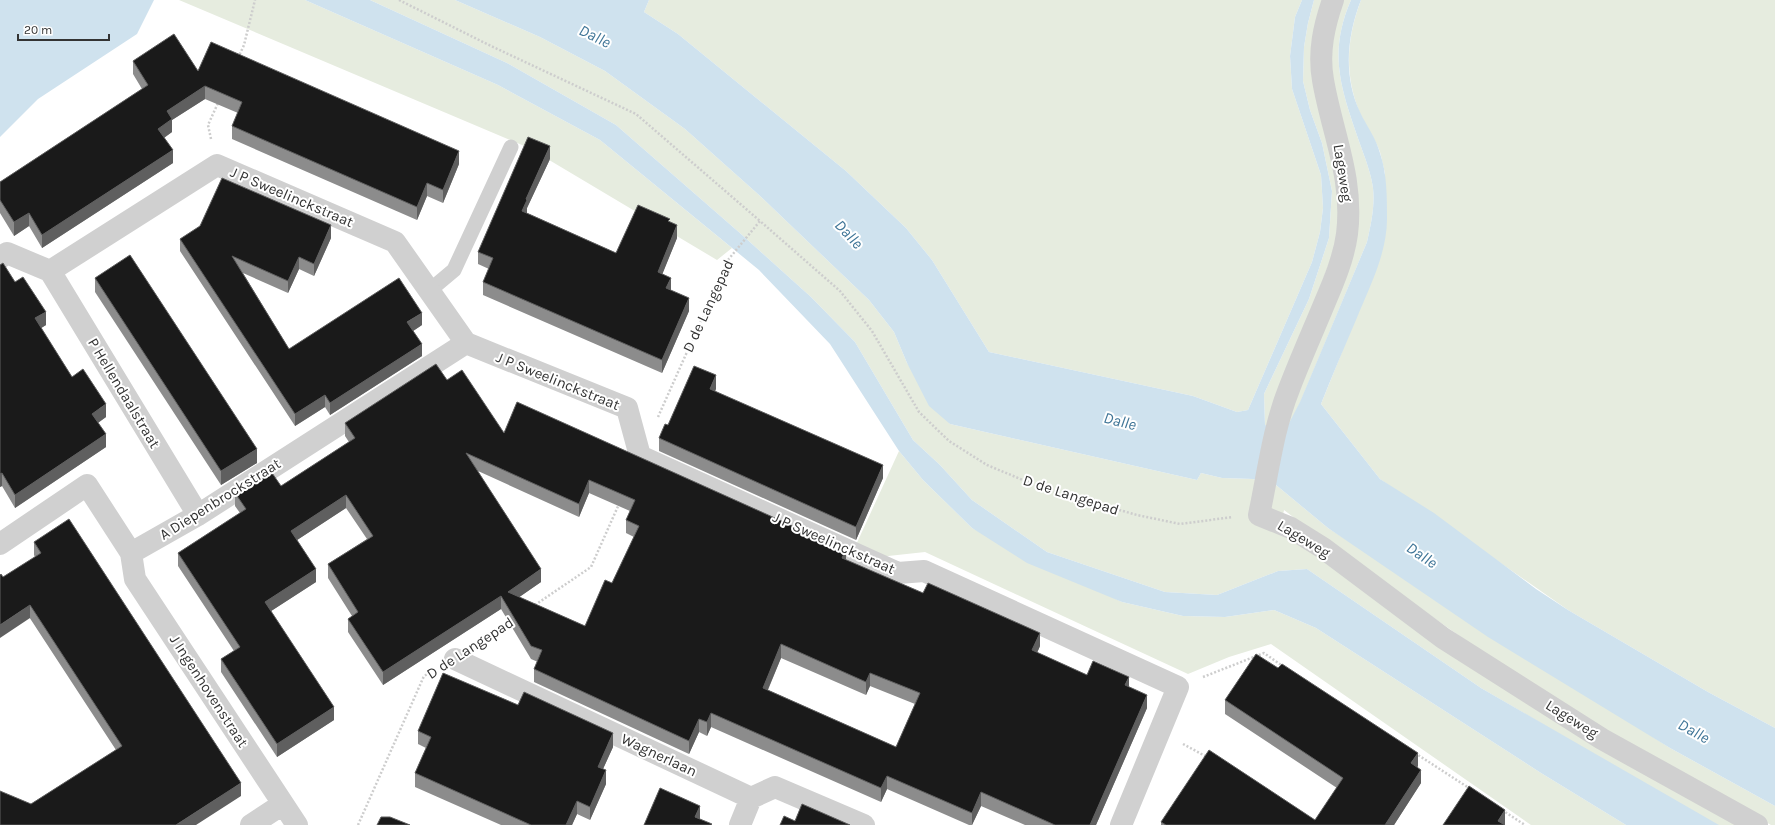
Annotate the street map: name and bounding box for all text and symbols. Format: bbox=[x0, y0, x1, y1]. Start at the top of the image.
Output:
scale bar bbox=[18, 16, 109, 42]
water label: Dalle bbox=[576, 20, 615, 52]
text: 20 m bbox=[24, 23, 52, 37]
street label: Lageweg bbox=[1330, 143, 1357, 204]
street label: J P Sweelinckstraat bbox=[228, 163, 357, 231]
water label: Dalle bbox=[831, 215, 868, 253]
street label: D de Langepad bbox=[679, 257, 737, 355]
street label: P Hellendaalstraat bbox=[84, 335, 164, 452]
street label: J P Sweelinckstraat bbox=[494, 348, 623, 414]
water label: Dalle bbox=[1102, 408, 1139, 434]
street label: A Diepenbrockstraat bbox=[156, 454, 284, 544]
street label: D de Langepad bbox=[1021, 471, 1121, 519]
street label: J P Sweelinckstraat bbox=[770, 508, 898, 578]
street label: Lageweg bbox=[1274, 516, 1334, 562]
water label: Dalle bbox=[1403, 538, 1442, 572]
street label: D de Langepad bbox=[423, 613, 517, 683]
street label: J Ingenhovenstraat bbox=[166, 631, 252, 751]
street label: Lageweg bbox=[1542, 696, 1602, 742]
water label: Dalle bbox=[1675, 715, 1714, 748]
street label: Wagnerlaan bbox=[618, 730, 700, 780]

